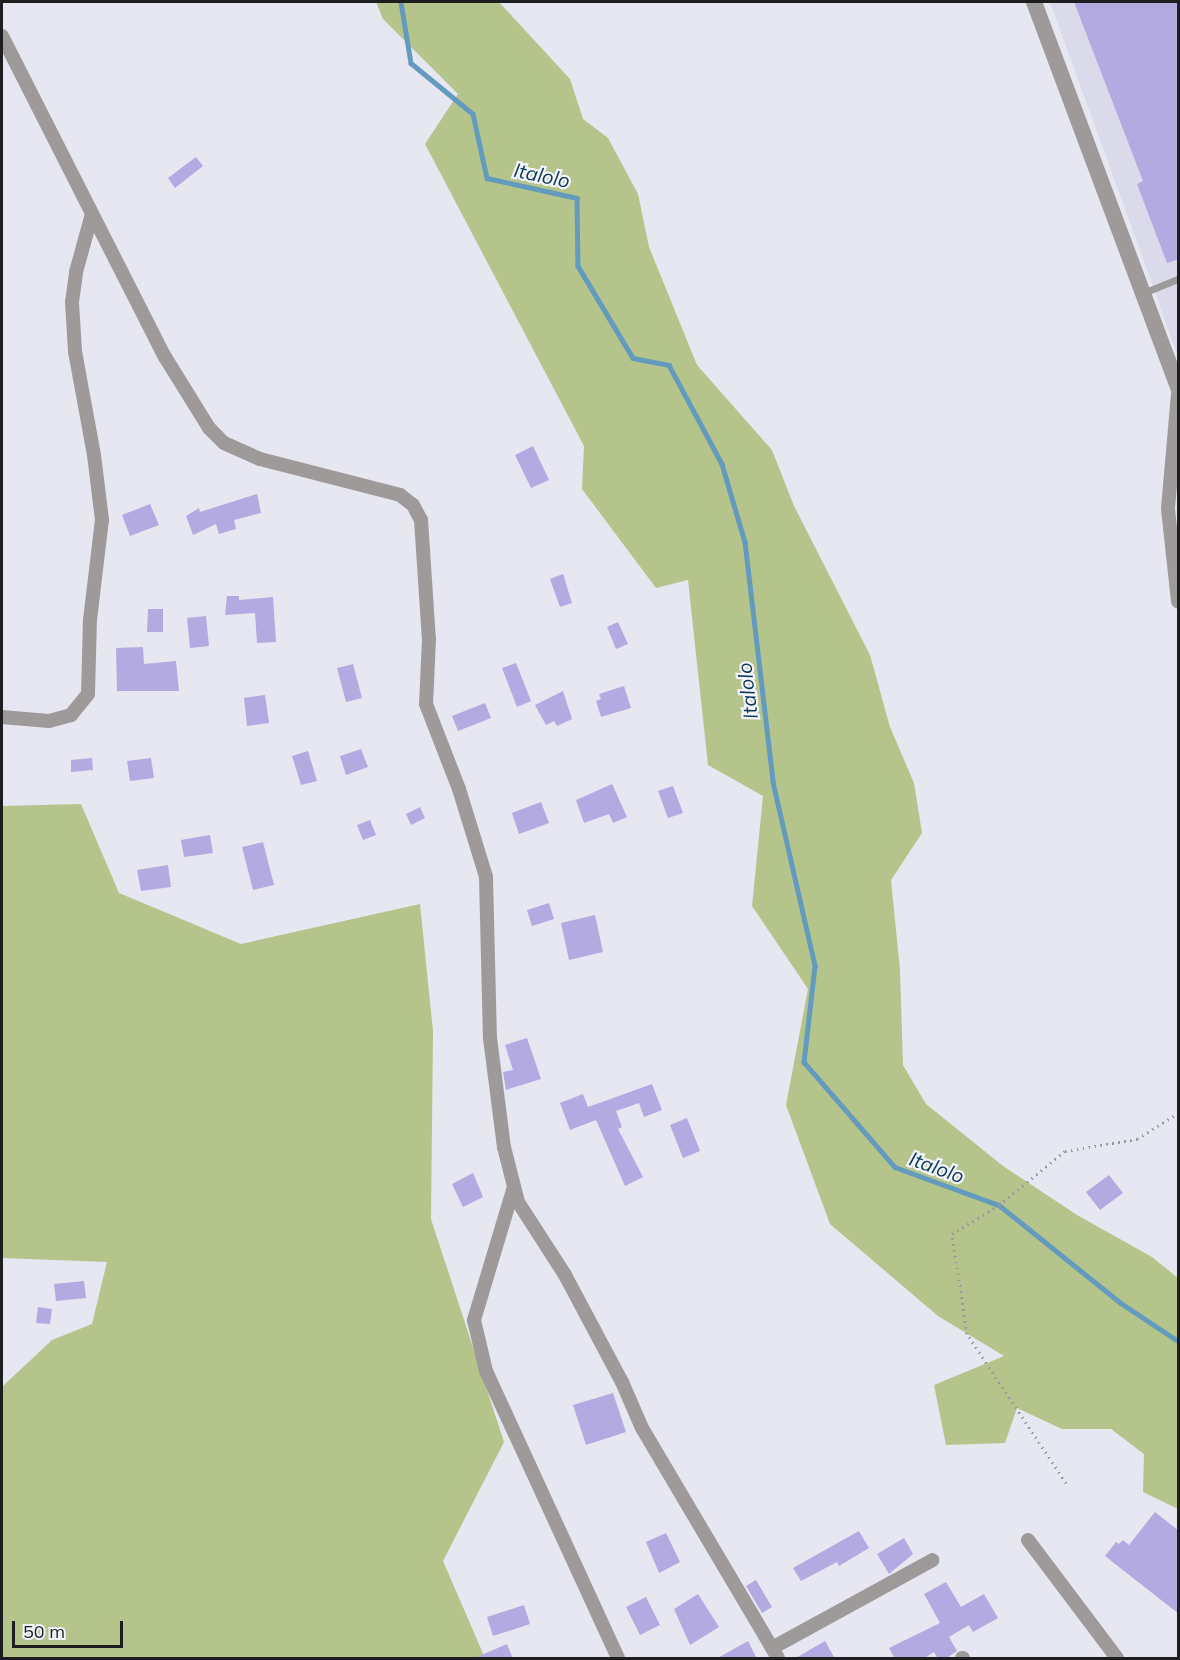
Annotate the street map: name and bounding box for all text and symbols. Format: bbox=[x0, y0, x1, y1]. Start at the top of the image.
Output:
water label: Italolo bbox=[512, 157, 572, 193]
water label: Italolo bbox=[732, 661, 762, 721]
water label: Italolo bbox=[906, 1146, 968, 1188]
scale bar bbox=[15, 1609, 126, 1647]
text: 50 m bbox=[23, 1620, 65, 1643]

